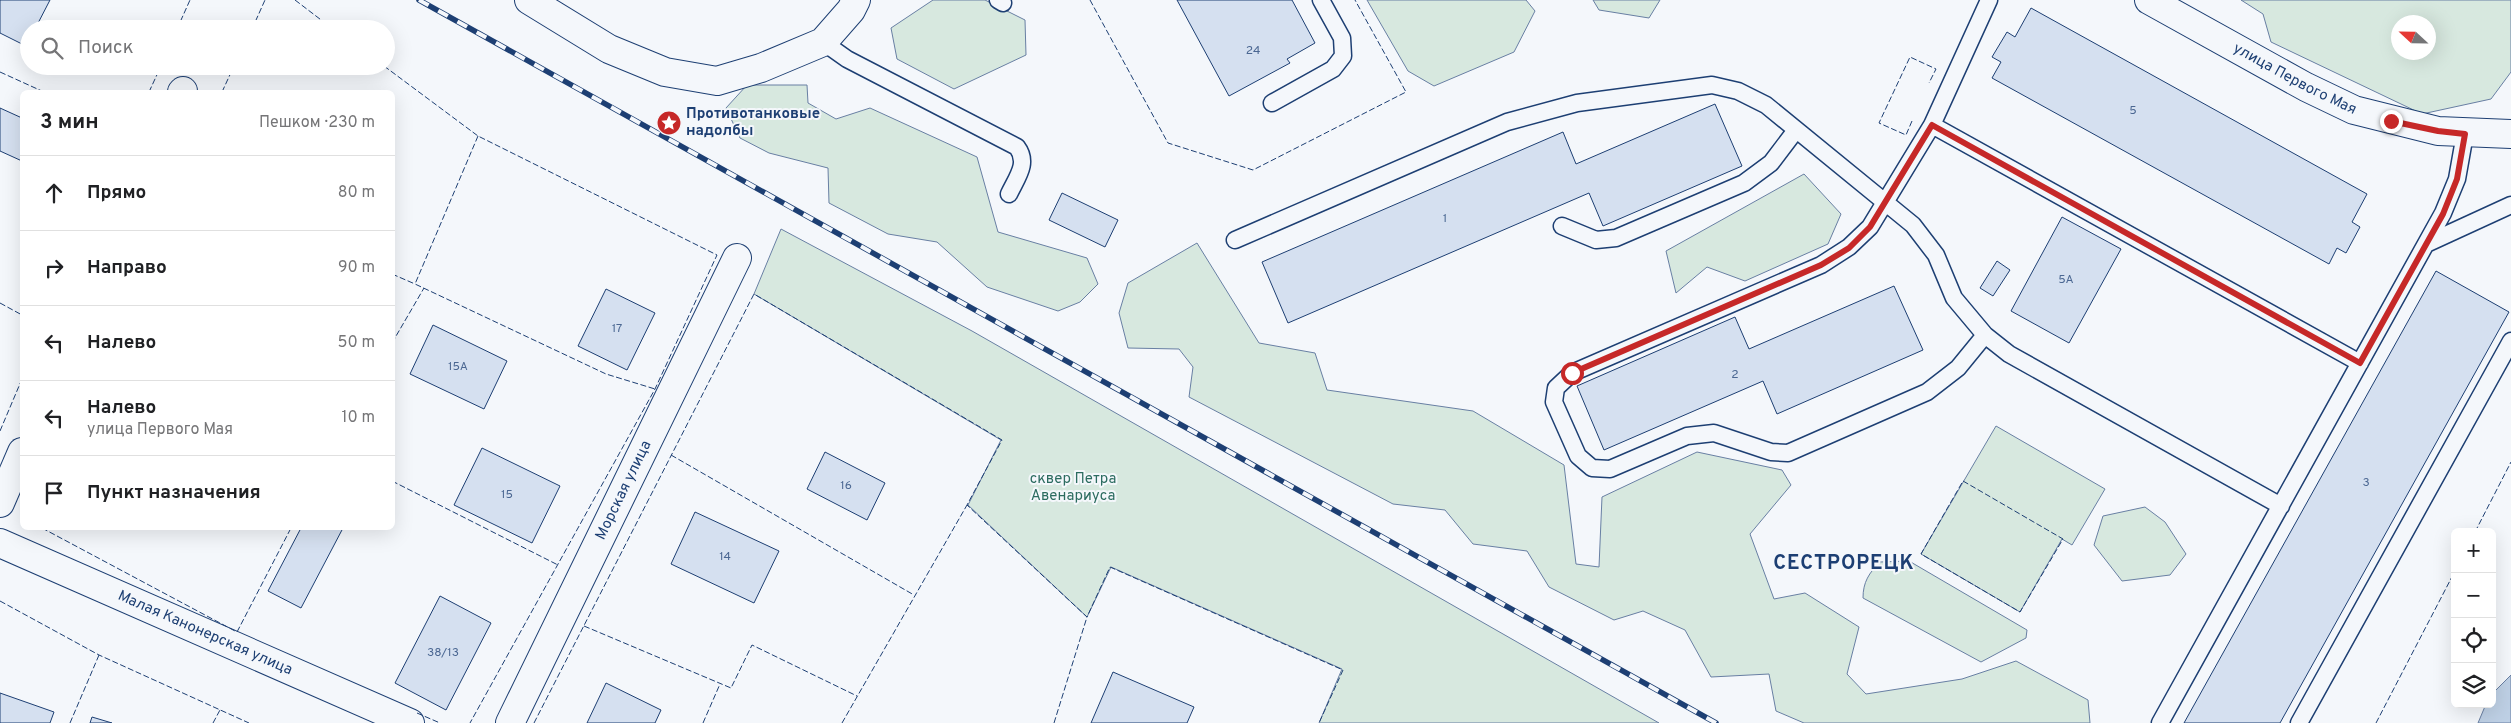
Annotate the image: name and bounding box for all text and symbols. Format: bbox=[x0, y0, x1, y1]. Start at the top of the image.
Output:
north arrow bbox=[2391, 15, 2436, 60]
search box bbox=[20, 20, 395, 75]
icon: search bbox=[38, 34, 66, 62]
text: Поиск bbox=[78, 36, 134, 60]
street label: улица Первого Мая bbox=[2230, 39, 2360, 119]
house number: 24 bbox=[1246, 43, 1260, 59]
house number: 5 bbox=[2129, 103, 2137, 119]
place label: Противотанковые надолбы bbox=[686, 105, 820, 141]
text: 3 мин bbox=[40, 109, 99, 136]
place icon: Противотанковые надолбы bbox=[656, 110, 682, 136]
route end bbox=[2380, 110, 2403, 133]
text: Пешком · 230 m bbox=[259, 113, 375, 133]
icon: ahead bbox=[40, 179, 68, 207]
text: Прямо bbox=[87, 181, 146, 205]
text: 80 m bbox=[338, 183, 375, 203]
house number: 1 bbox=[1443, 211, 1447, 227]
icon: right bbox=[40, 254, 68, 282]
text: Направо bbox=[87, 256, 167, 280]
text: 90 m bbox=[338, 258, 375, 278]
house number: 5А bbox=[2058, 272, 2074, 288]
house number: 17 bbox=[612, 321, 622, 337]
icon: left bbox=[40, 329, 68, 357]
text: Налево bbox=[87, 331, 156, 355]
text: 50 m bbox=[338, 333, 375, 353]
house number: 15А bbox=[448, 359, 468, 375]
route start bbox=[1561, 362, 1584, 385]
house number: 2 bbox=[1731, 367, 1739, 383]
text: Налево bbox=[87, 396, 156, 420]
icon: left bbox=[40, 404, 68, 432]
text: 10 m bbox=[341, 408, 375, 428]
text: улица Первого Мая bbox=[87, 420, 233, 440]
street label: Морская улица bbox=[591, 437, 656, 543]
park label: сквер Петра Авенариуса bbox=[1030, 470, 1116, 506]
house number: 3 bbox=[2362, 475, 2370, 491]
house number: 16 bbox=[840, 478, 852, 494]
icon: arrive bbox=[40, 479, 68, 507]
text: Пункт назначения bbox=[87, 481, 261, 505]
house number: 15 bbox=[501, 487, 513, 503]
map controls bbox=[2451, 528, 2496, 708]
button: + bbox=[2451, 528, 2496, 573]
house number: 14 bbox=[719, 549, 731, 565]
district label: СЕСТРОРЕЦК bbox=[1773, 551, 1915, 577]
button: − bbox=[2451, 573, 2496, 618]
street label: Малая Канонерская улица bbox=[115, 586, 295, 680]
button: locate bbox=[2451, 618, 2496, 663]
house number: 38/13 bbox=[427, 645, 459, 661]
button: layers bbox=[2451, 663, 2496, 708]

